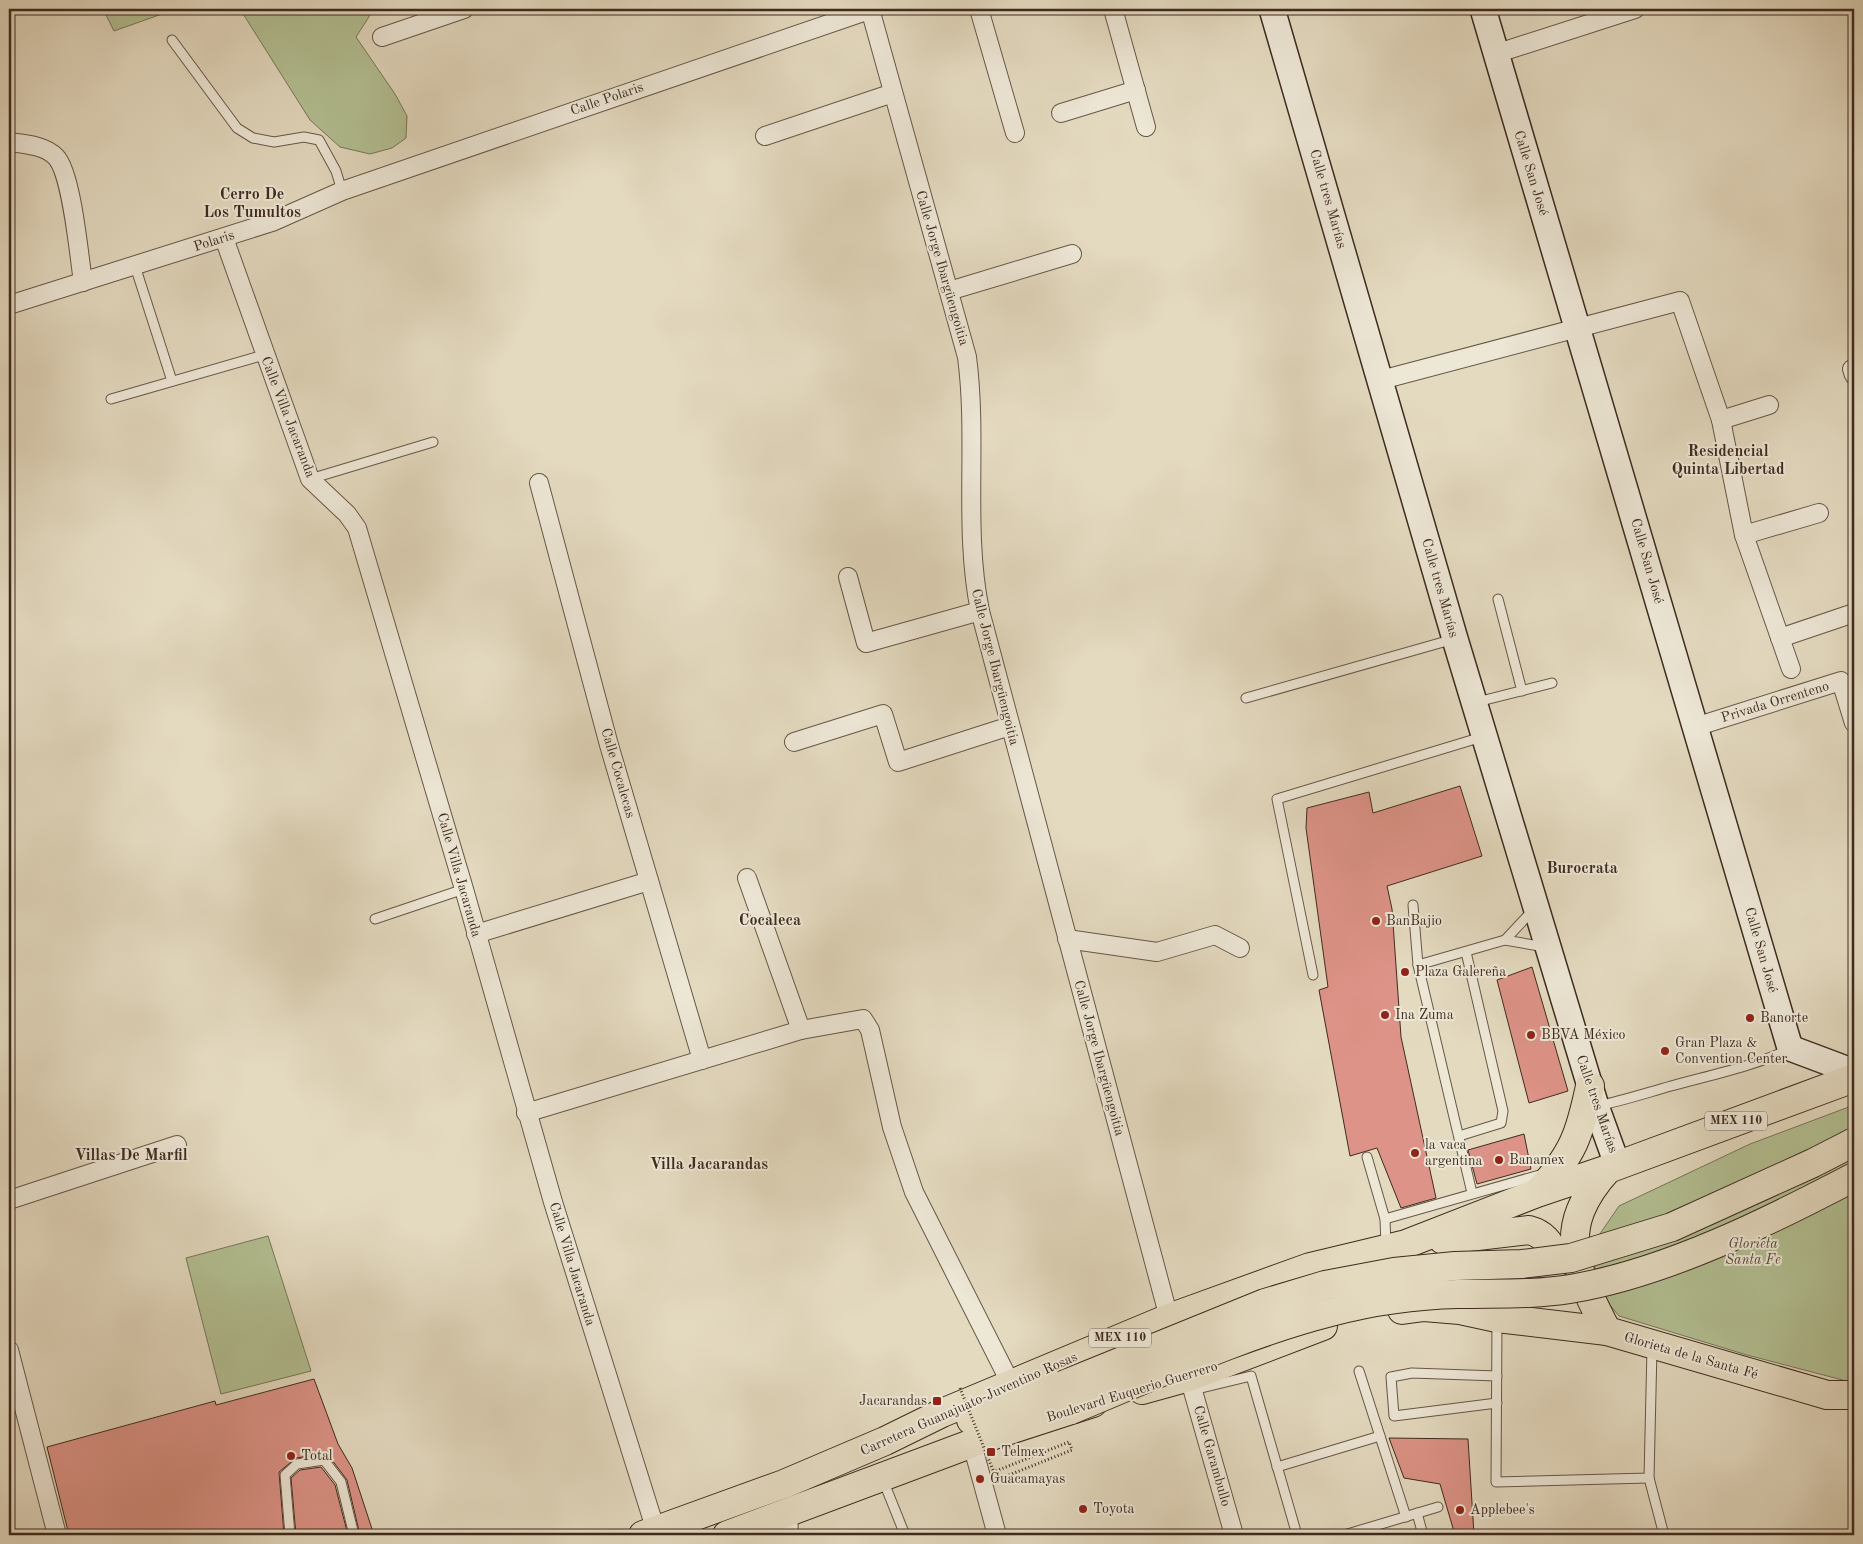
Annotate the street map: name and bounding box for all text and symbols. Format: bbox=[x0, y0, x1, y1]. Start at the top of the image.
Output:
street label: Calle Polaris bbox=[569, 80, 645, 118]
street label: Calle San José bbox=[1511, 129, 1551, 217]
street label: Calle tres Marías bbox=[1307, 148, 1349, 250]
district label: Cerro De Los Tumultos bbox=[203, 187, 301, 221]
street label: Calle Jorge Ibargüengoitia bbox=[913, 189, 971, 347]
street label: Polaris bbox=[192, 228, 236, 254]
street label: Calle Villa Jacaranda bbox=[258, 354, 318, 480]
district label: Residencial Quinta Libertad bbox=[1671, 444, 1785, 478]
street label: Calle San José bbox=[1628, 517, 1666, 605]
street label: Calle tres Marías bbox=[1419, 537, 1461, 639]
street label: Calle Jorge Ibargüengoitia bbox=[969, 587, 1021, 747]
street label: Privada Orrenteno bbox=[1719, 679, 1831, 725]
street label: Calle Cocalecas bbox=[598, 726, 638, 820]
street label: Calle Villa Jacaranda bbox=[435, 811, 483, 939]
district label: Burocrata bbox=[1546, 861, 1618, 877]
street label: Calle San José bbox=[1742, 906, 1780, 994]
district label: Cocaleca bbox=[739, 913, 801, 929]
place label: BanBajio bbox=[1386, 914, 1442, 928]
marker: BanBajio bbox=[1370, 915, 1382, 927]
place label: Plaza Galereña bbox=[1415, 965, 1506, 979]
marker: Plaza Galereña bbox=[1399, 966, 1411, 978]
street label: Calle Jorge Ibargüengoitia bbox=[1071, 979, 1127, 1137]
place label: Ina Zuma bbox=[1395, 1008, 1454, 1022]
marker: Ina Zuma bbox=[1379, 1009, 1391, 1021]
place label: Banorte bbox=[1760, 1011, 1808, 1025]
marker: Banorte bbox=[1744, 1012, 1756, 1024]
place label: BBVA México bbox=[1541, 1028, 1626, 1042]
marker: BBVA México bbox=[1525, 1029, 1537, 1041]
place label: Gran Plaza & Convention Center bbox=[1675, 1036, 1787, 1066]
marker: Gran Plaza & Convention Center bbox=[1659, 1045, 1671, 1057]
street label: Calle tres Marías bbox=[1574, 1053, 1620, 1155]
road number: MEX 110 bbox=[1705, 1112, 1767, 1130]
place label: la vaca argentina bbox=[1425, 1138, 1482, 1168]
marker: la vaca argentina bbox=[1409, 1147, 1421, 1159]
district label: Villas De Marfil bbox=[74, 1148, 188, 1164]
place label: Banamex bbox=[1509, 1153, 1565, 1167]
marker: Banamex bbox=[1493, 1154, 1505, 1166]
district label: Villa Jacarandas bbox=[650, 1157, 768, 1173]
street label: Calle Villa Jacaranda bbox=[547, 1200, 598, 1328]
park label: Glorieta Santa Fe bbox=[1725, 1237, 1781, 1267]
road number: MEX 110 bbox=[1089, 1329, 1151, 1348]
street label: Glorieta de la Santa Fé bbox=[1622, 1330, 1760, 1382]
street label: Carretera Guanajuato-Juventino Rosas bbox=[858, 1350, 1080, 1458]
street label: Boulevard Euquerio Guerrero bbox=[1045, 1359, 1219, 1425]
place label: Jacarandas bbox=[859, 1394, 927, 1408]
marker: Jacarandas bbox=[931, 1395, 943, 1407]
street label: Calle Garambullo bbox=[1191, 1404, 1233, 1508]
place label: Telmex bbox=[1001, 1445, 1045, 1459]
marker: Telmex bbox=[985, 1446, 997, 1458]
place label: Total bbox=[301, 1449, 333, 1463]
marker: Total bbox=[285, 1450, 297, 1462]
place label: Guacamayas bbox=[990, 1472, 1065, 1486]
marker: Guacamayas bbox=[974, 1473, 986, 1485]
place label: Toyota bbox=[1093, 1502, 1135, 1516]
marker: Toyota bbox=[1077, 1503, 1089, 1515]
place label: Applebee's bbox=[1470, 1503, 1535, 1517]
marker: Applebee's bbox=[1454, 1504, 1466, 1516]

